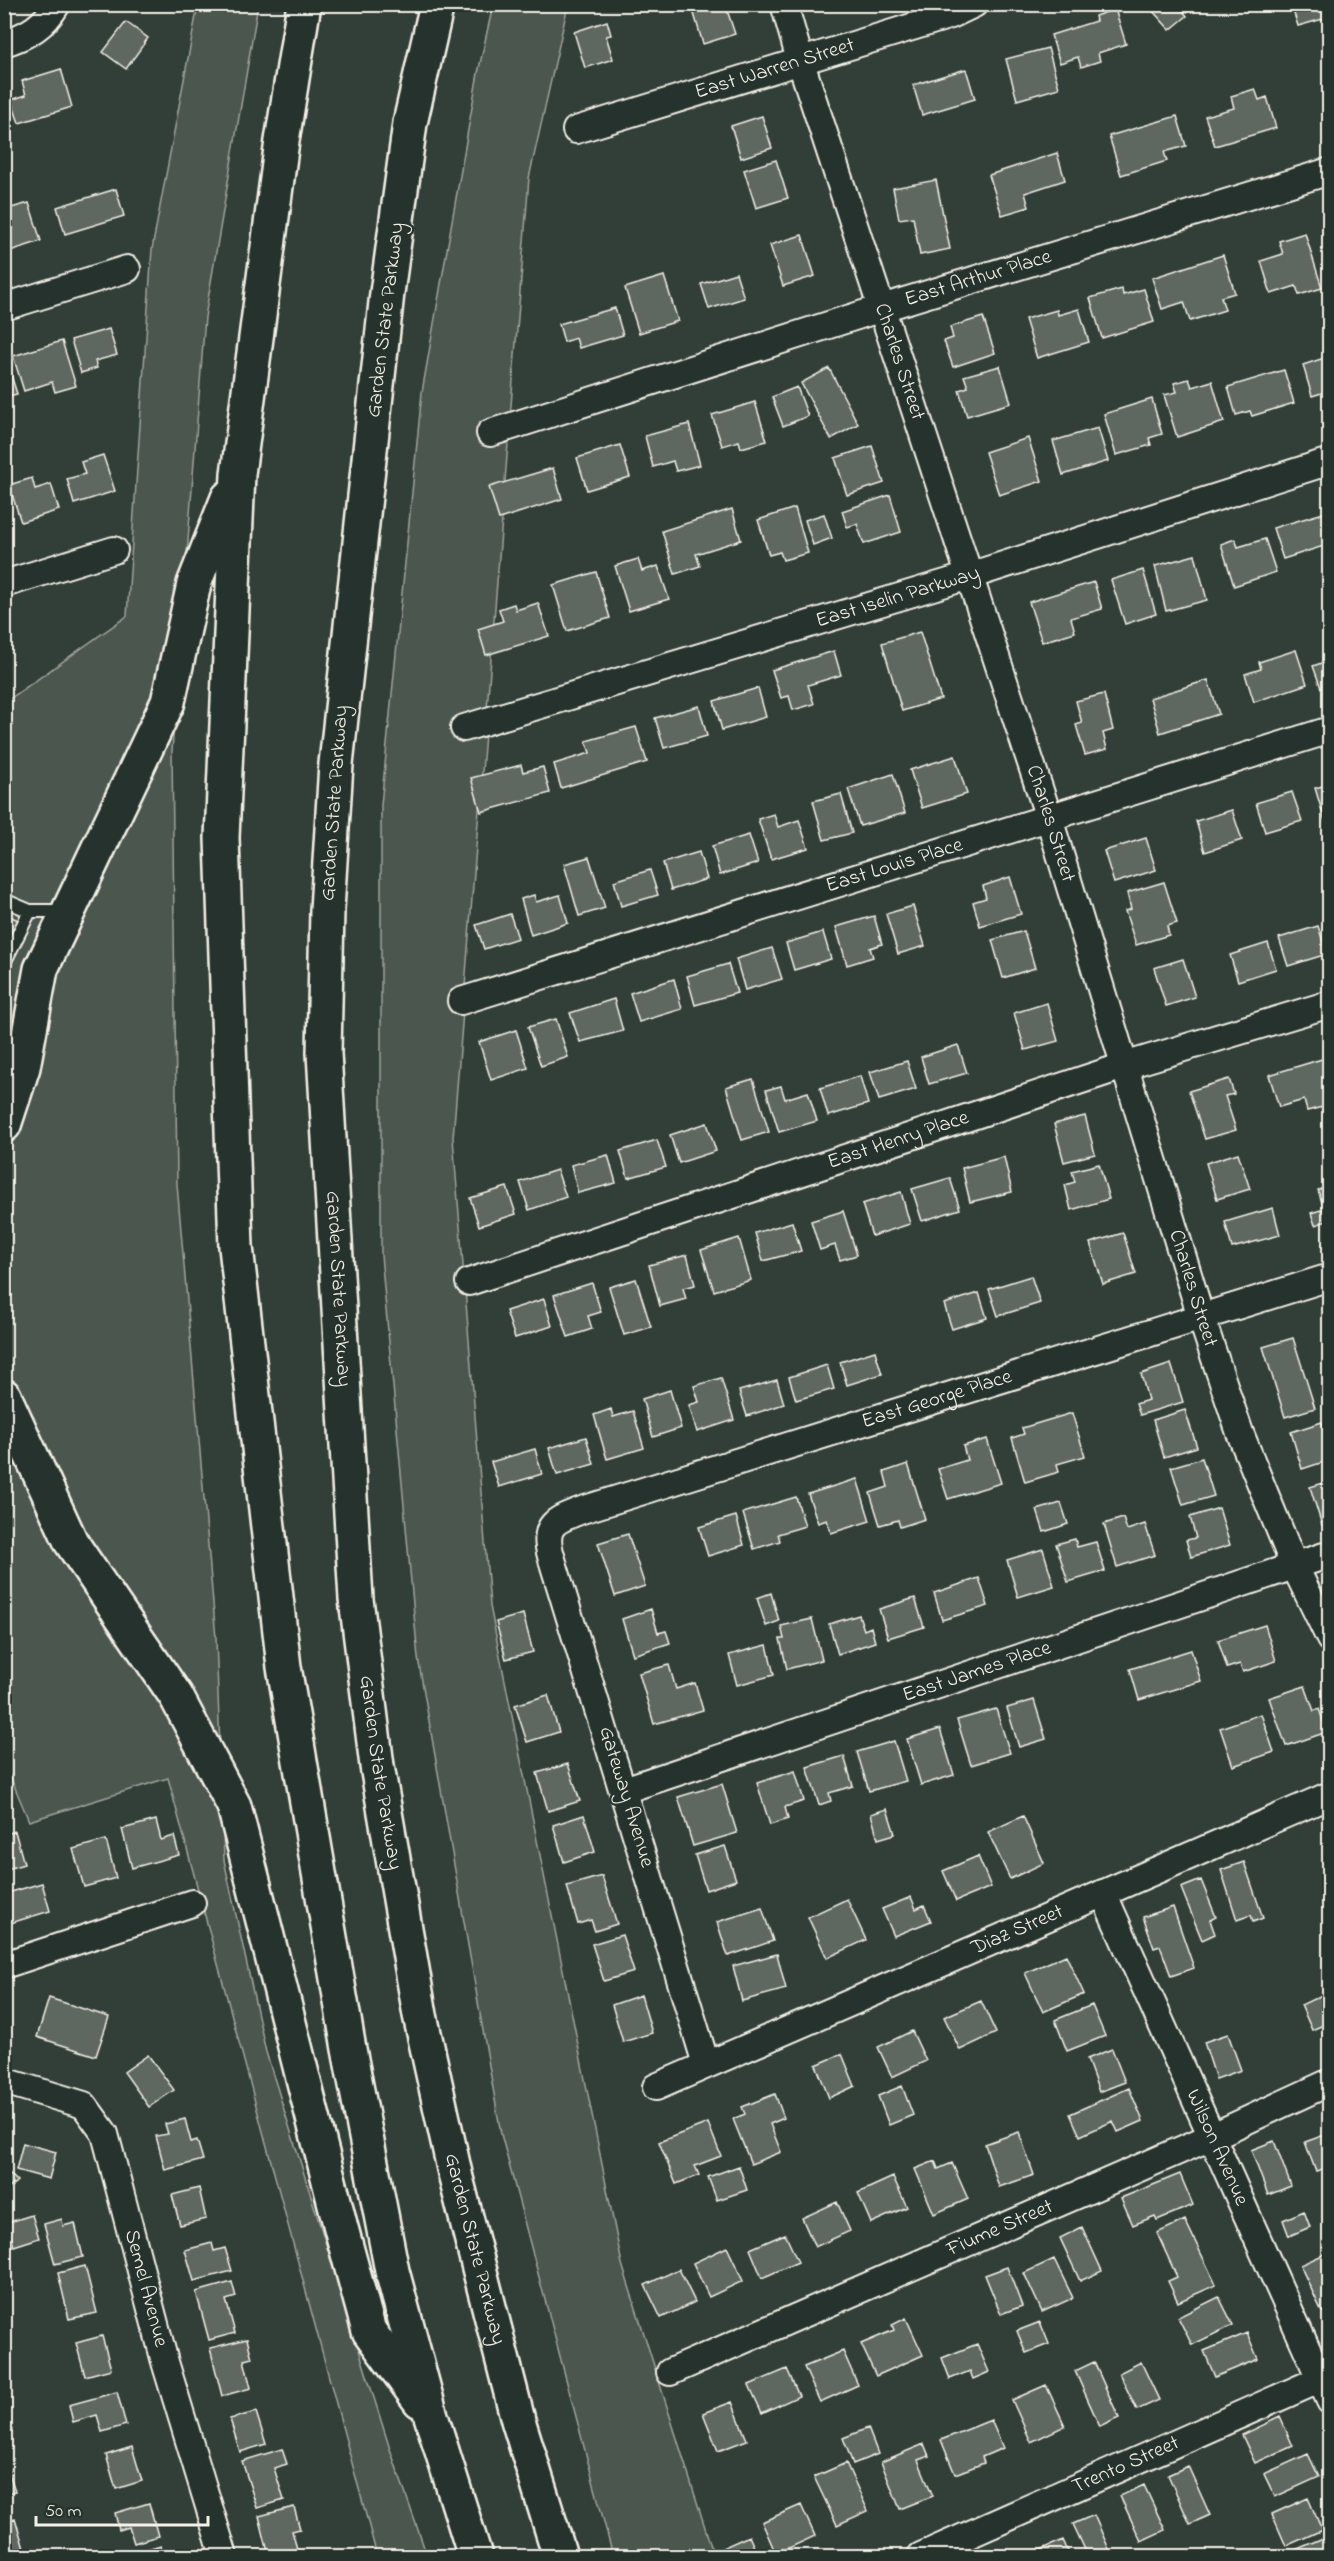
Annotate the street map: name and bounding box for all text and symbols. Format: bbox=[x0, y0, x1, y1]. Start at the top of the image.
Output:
street label: East Warren Street bbox=[691, 30, 858, 108]
street label: Garden State Parkway bbox=[359, 221, 415, 419]
street label: East Arthur Place bbox=[901, 242, 1056, 315]
street label: Charles Street bbox=[866, 300, 932, 424]
street label: East Iselin Parkway bbox=[812, 559, 984, 636]
street label: Garden State Parkway bbox=[313, 704, 359, 902]
street label: Charles Street bbox=[1018, 761, 1083, 886]
street label: East Louis Place bbox=[822, 830, 967, 901]
street label: East Henry Place bbox=[824, 1103, 973, 1178]
street label: Garden State Parkway bbox=[317, 1190, 359, 1388]
street label: Charles Street bbox=[1160, 1226, 1225, 1351]
street label: East George Place bbox=[858, 1362, 1016, 1437]
street label: East James Place bbox=[899, 1633, 1056, 1711]
street label: Garden State Parkway bbox=[351, 1674, 410, 1873]
street label: Gateway Avenue bbox=[588, 1723, 662, 1872]
street label: Diaz Street bbox=[966, 1897, 1068, 1964]
street label: Wilson Avenue bbox=[1178, 2085, 1256, 2211]
street label: Garden State Parkway bbox=[436, 2151, 513, 2348]
street label: Fiume Street bbox=[941, 2192, 1058, 2265]
street label: Semel Avenue bbox=[116, 2226, 176, 2351]
street label: Trento Street bbox=[1067, 2428, 1184, 2502]
scale bar bbox=[36, 2489, 208, 2527]
text: 50 m bbox=[45, 2499, 82, 2525]

